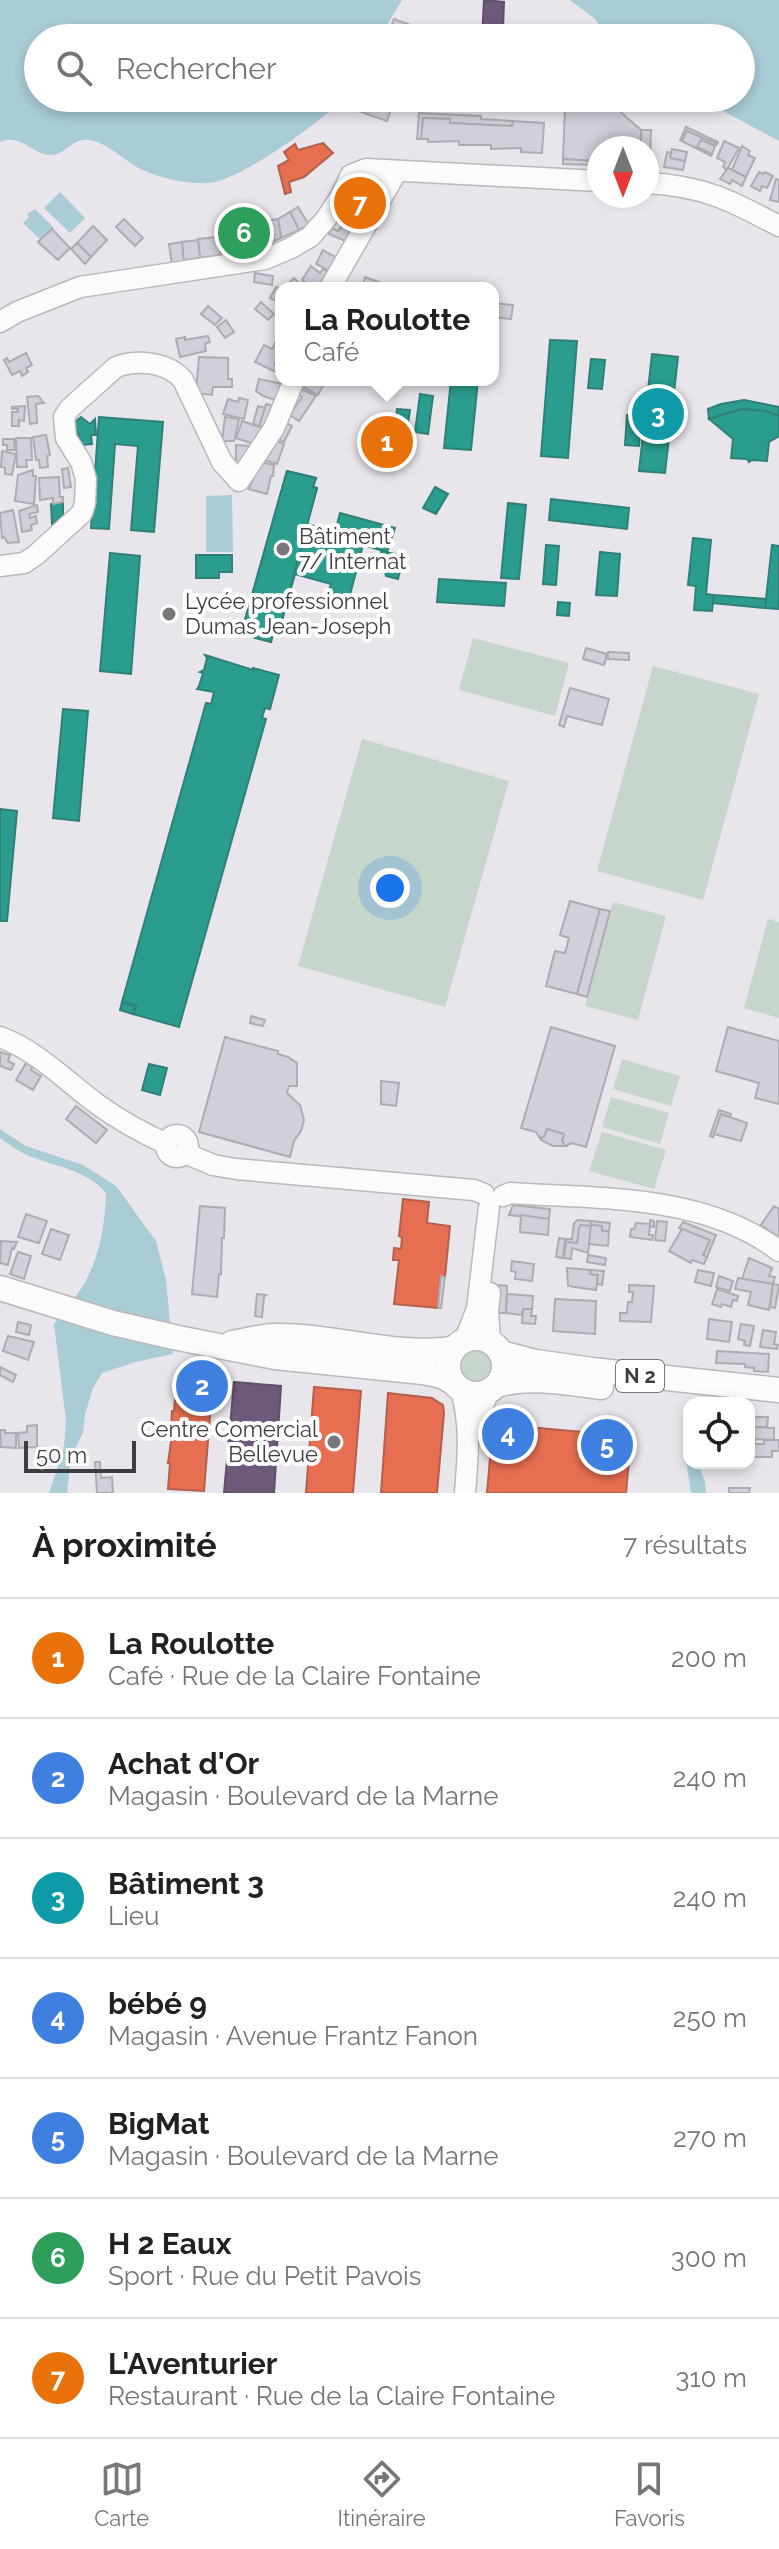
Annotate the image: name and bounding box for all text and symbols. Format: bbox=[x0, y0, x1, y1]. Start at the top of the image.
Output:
search box bbox=[24, 24, 755, 112]
icon: search bbox=[52, 46, 96, 90]
text: Rechercher bbox=[116, 51, 276, 86]
north arrow bbox=[587, 136, 659, 208]
pin: 7 bbox=[334, 173, 386, 233]
pin: 6 bbox=[218, 203, 270, 263]
popup bbox=[275, 282, 499, 386]
text: La Roulotte bbox=[304, 302, 470, 337]
text: Café bbox=[304, 337, 359, 367]
pin: 3 bbox=[632, 384, 684, 444]
pin: 1 bbox=[361, 412, 413, 472]
place label: Bâtiment 7/ Internat bbox=[299, 523, 407, 574]
marker: Bâtiment 7/ Internat bbox=[274, 540, 292, 558]
place label: Lycée professionnel Dumas Jean-Joseph bbox=[185, 588, 391, 639]
marker: Lycée professionnel Dumas Jean-Joseph bbox=[160, 605, 178, 623]
your location bbox=[370, 868, 410, 908]
pin: 2 bbox=[176, 1356, 228, 1416]
road number: N 2 bbox=[616, 1360, 664, 1392]
map controls bbox=[683, 1397, 755, 1469]
button: locate bbox=[683, 1397, 755, 1469]
pin: 4 bbox=[482, 1404, 534, 1464]
pin: 5 bbox=[581, 1415, 633, 1475]
place label: Centre Comercial Bellevue bbox=[140, 1416, 318, 1467]
marker: Centre Comercial Bellevue bbox=[325, 1433, 343, 1451]
scale bar bbox=[24, 1437, 136, 1473]
text: 50 m bbox=[36, 1442, 87, 1468]
text: À proximité bbox=[32, 1525, 217, 1565]
text: 7 résultats bbox=[623, 1530, 747, 1560]
text: La Roulotte bbox=[108, 1626, 274, 1661]
text: 1 bbox=[52, 1643, 64, 1673]
text: 200 m bbox=[671, 1643, 747, 1673]
text: Café · Rue de la Claire Fontaine bbox=[108, 1661, 481, 1691]
text: Achat d'Or bbox=[108, 1746, 259, 1781]
text: 2 bbox=[51, 1763, 65, 1793]
text: 240 m bbox=[673, 1763, 747, 1793]
text: Magasin · Boulevard de la Marne bbox=[108, 1781, 498, 1811]
text: Bâtiment 3 bbox=[108, 1866, 264, 1901]
text: 3 bbox=[51, 1883, 65, 1913]
text: 240 m bbox=[673, 1883, 747, 1913]
text: Lieu bbox=[108, 1901, 160, 1931]
text: bébé 9 bbox=[108, 1986, 207, 2021]
text: 4 bbox=[51, 2003, 65, 2033]
text: 250 m bbox=[673, 2003, 747, 2033]
text: Magasin · Avenue Frantz Fanon bbox=[108, 2021, 478, 2051]
text: BigMat bbox=[108, 2106, 209, 2141]
text: 5 bbox=[51, 2123, 65, 2153]
text: 270 m bbox=[673, 2123, 747, 2153]
text: Magasin · Boulevard de la Marne bbox=[108, 2141, 498, 2171]
text: H 2 Eaux bbox=[108, 2226, 231, 2261]
text: 6 bbox=[50, 2243, 66, 2273]
text: 300 m bbox=[671, 2243, 747, 2273]
text: Sport · Rue du Petit Pavois bbox=[108, 2261, 421, 2291]
text: L'Aventurier bbox=[108, 2346, 277, 2381]
text: 7 bbox=[51, 2363, 65, 2393]
text: 310 m bbox=[676, 2363, 747, 2393]
text: Restaurant · Rue de la Claire Fontaine bbox=[108, 2381, 555, 2411]
tab: Carte bbox=[94, 2457, 149, 2531]
tab: Itinéraire bbox=[338, 2457, 426, 2531]
tab: Favoris bbox=[614, 2457, 685, 2531]

